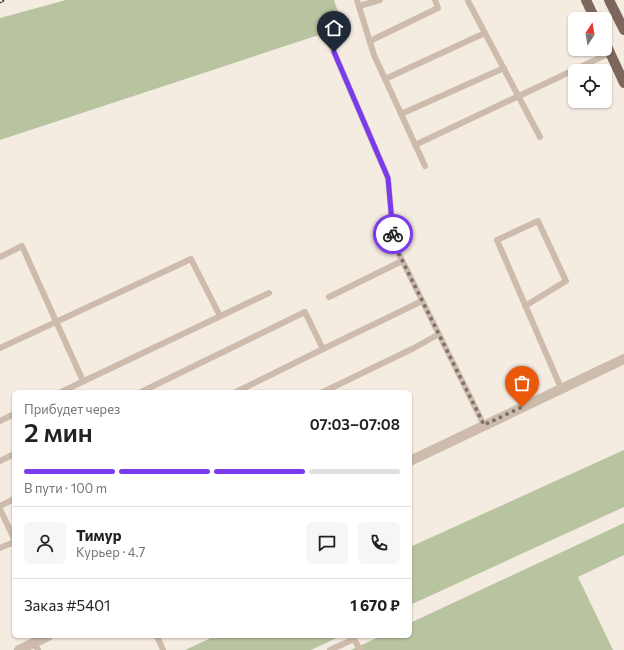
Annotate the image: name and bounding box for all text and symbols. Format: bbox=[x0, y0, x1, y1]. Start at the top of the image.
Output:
pin bbox=[317, 11, 351, 52]
north arrow bbox=[568, 12, 612, 56]
map controls bbox=[568, 12, 612, 108]
icon: home bbox=[323, 17, 345, 39]
button: locate bbox=[568, 64, 612, 108]
courier bbox=[373, 214, 413, 254]
icon: bike bbox=[382, 223, 404, 245]
pin bbox=[505, 366, 539, 407]
icon: bag bbox=[511, 372, 533, 394]
text: Прибудет через bbox=[24, 401, 120, 417]
text: 07:03–07:08 bbox=[310, 415, 400, 433]
text: 2 мин bbox=[24, 416, 93, 447]
text: В пути · 100 m bbox=[24, 480, 107, 496]
button: person bbox=[24, 522, 66, 564]
button: chat bbox=[306, 522, 348, 564]
button: phone bbox=[358, 522, 400, 564]
text: Тимур bbox=[76, 526, 121, 544]
text: Курьер · 4.7 bbox=[76, 544, 145, 560]
text: Заказ #5401 bbox=[24, 596, 110, 614]
text: 1 670 ₽ bbox=[350, 596, 400, 614]

